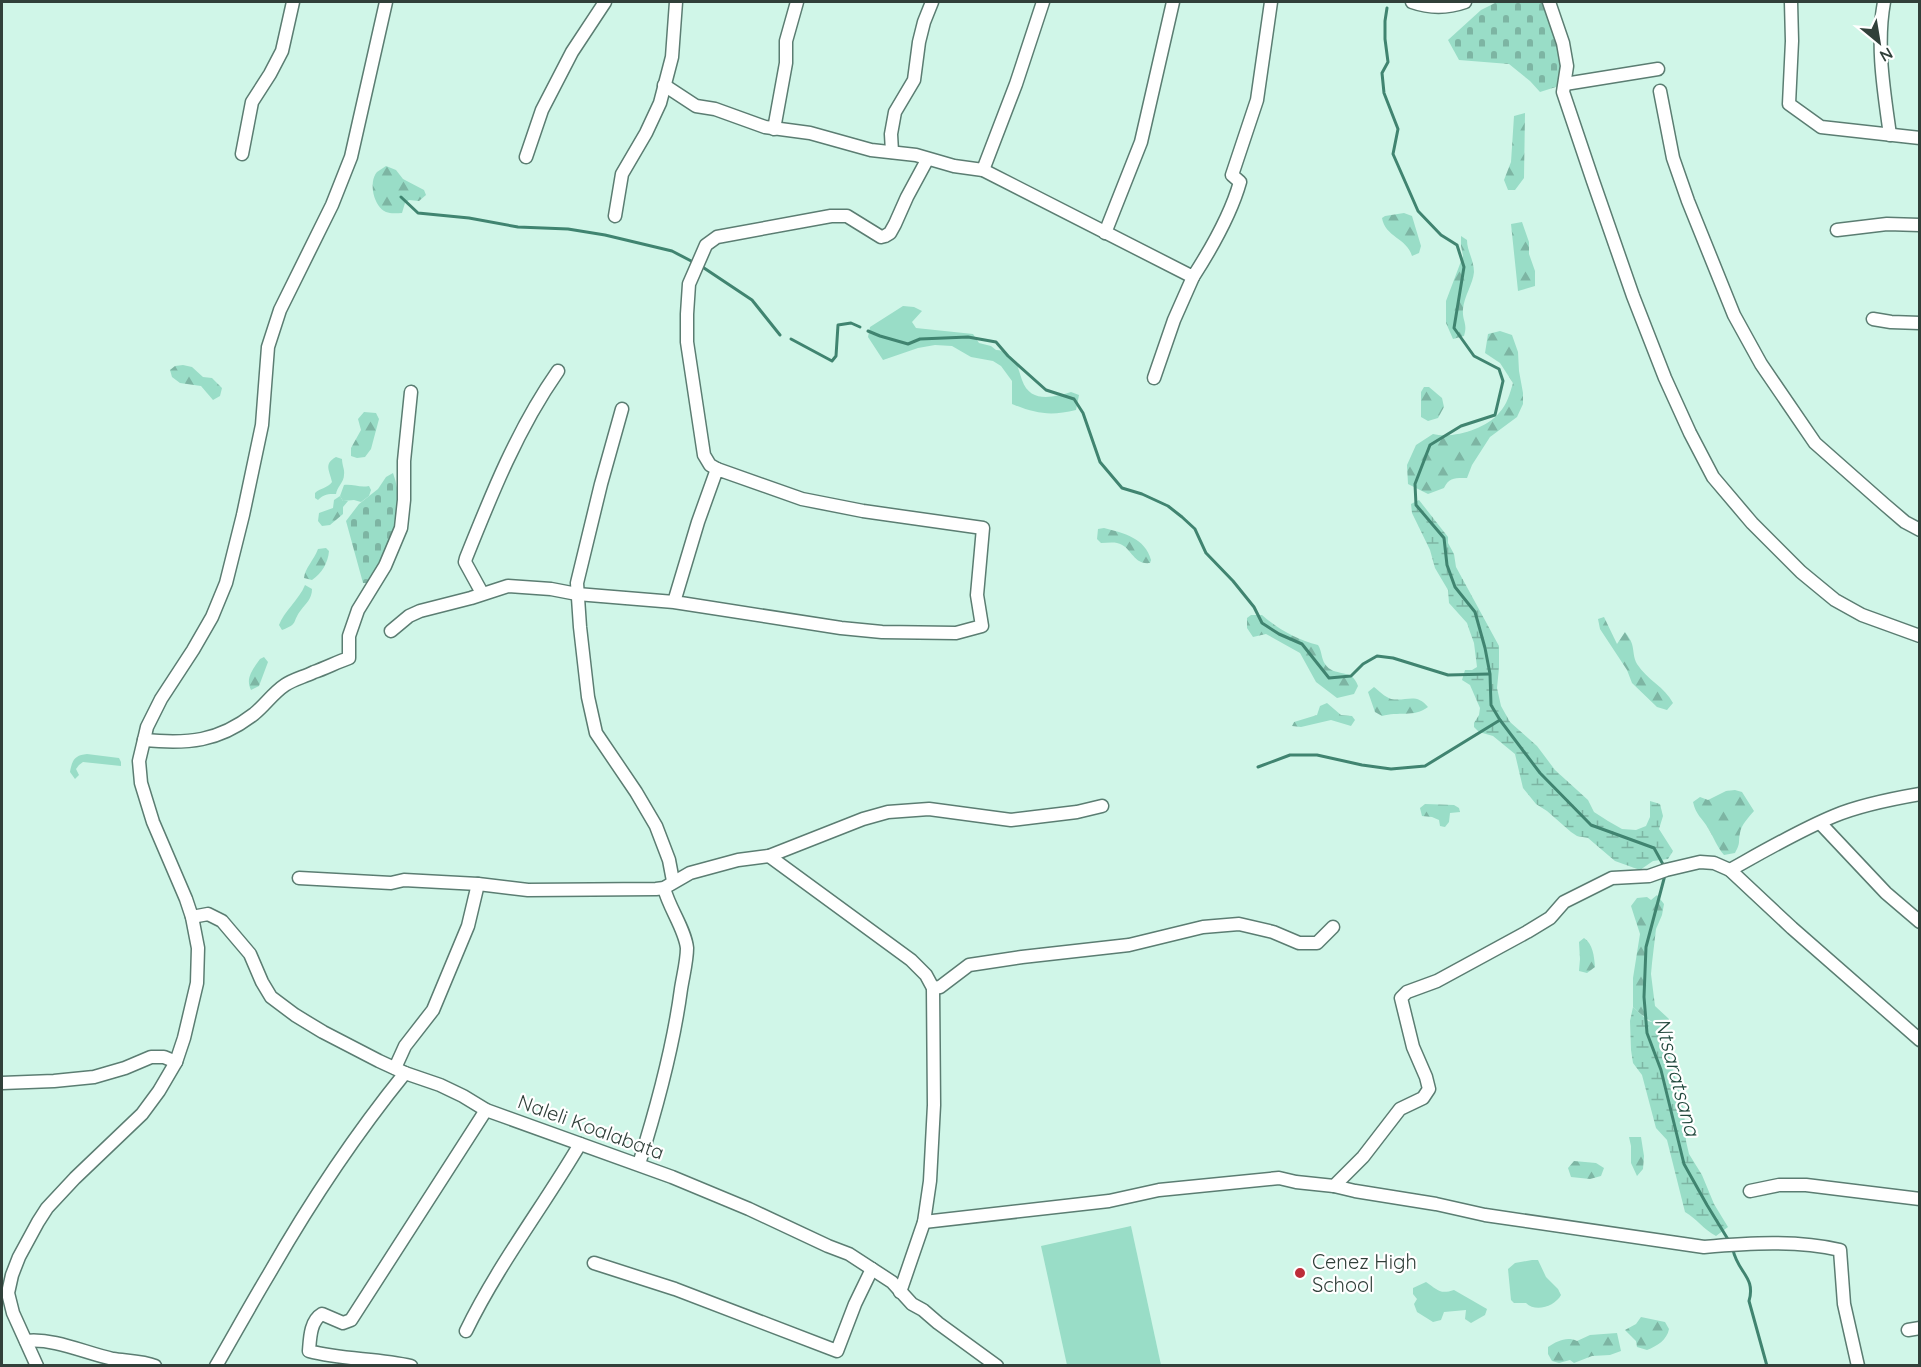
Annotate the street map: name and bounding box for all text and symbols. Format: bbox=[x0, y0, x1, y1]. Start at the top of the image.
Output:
north arrow bbox=[1849, 12, 1909, 72]
text: N bbox=[1876, 43, 1897, 67]
water label: Ntsaratsana bbox=[1650, 1015, 1707, 1140]
street label: Naleli Koalabata bbox=[515, 1088, 668, 1165]
place label: Cenez High School bbox=[1312, 1249, 1417, 1297]
marker: Cenez High School bbox=[1293, 1266, 1307, 1280]

